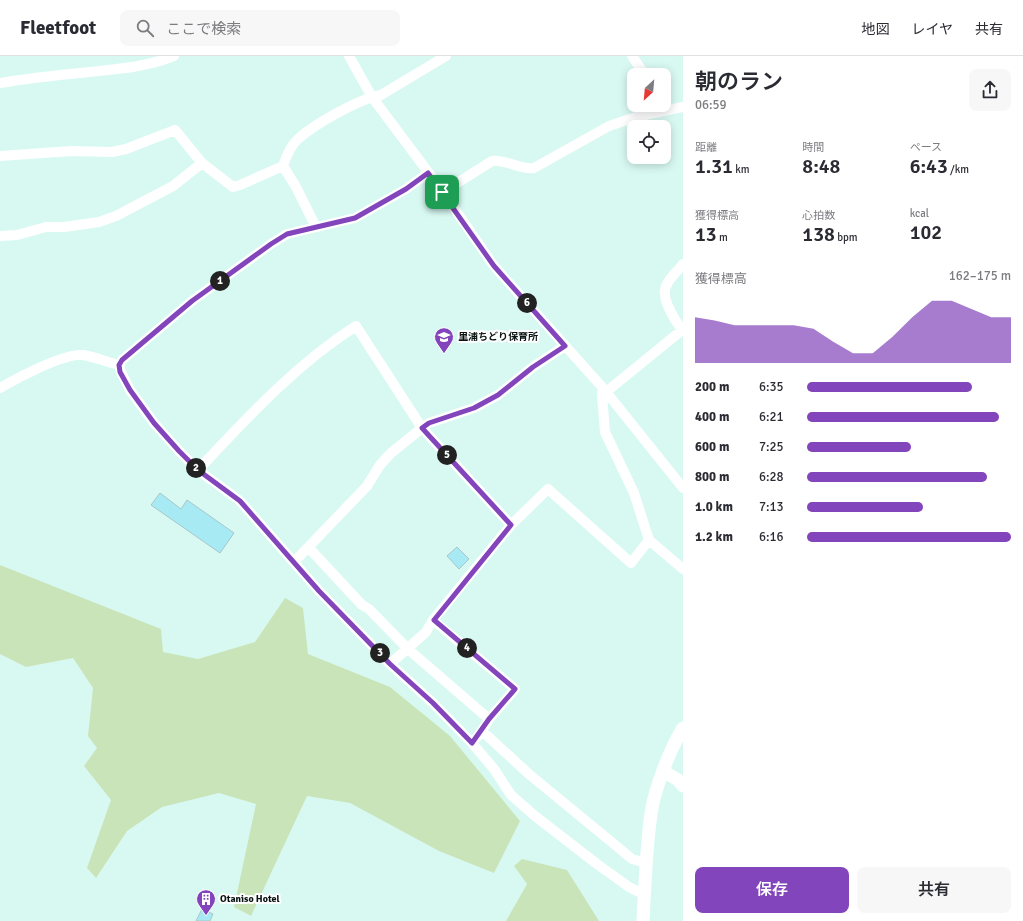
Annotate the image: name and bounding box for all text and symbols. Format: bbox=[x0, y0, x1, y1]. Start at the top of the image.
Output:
search box bbox=[120, 10, 400, 46]
text: Fleetfoot bbox=[20, 16, 96, 40]
icon: search bbox=[134, 17, 156, 39]
text: ここで検索 bbox=[166, 20, 241, 38]
text: 地図 bbox=[861, 21, 889, 38]
text: レイヤ bbox=[911, 21, 953, 38]
text: 共有 bbox=[975, 21, 1003, 38]
north arrow bbox=[627, 68, 671, 112]
map controls bbox=[627, 68, 671, 164]
text: 朝のラン bbox=[695, 68, 783, 95]
button: share bbox=[969, 69, 1011, 111]
text: 06:59 bbox=[695, 97, 727, 113]
button: locate bbox=[627, 120, 671, 164]
text: 距離 bbox=[695, 141, 717, 154]
text: 時間 bbox=[802, 141, 824, 154]
text: ペース bbox=[910, 141, 942, 154]
text: 1.31 bbox=[695, 154, 733, 179]
text: 8:48 bbox=[802, 154, 840, 179]
text: 6:43 bbox=[910, 154, 948, 179]
text: km bbox=[733, 163, 750, 176]
text: /km bbox=[948, 163, 969, 176]
pin bbox=[425, 175, 459, 209]
icon: arrive bbox=[431, 181, 453, 203]
text: kcal bbox=[910, 207, 929, 220]
text: 獲得標高 bbox=[695, 209, 739, 222]
text: 心拍数 bbox=[802, 209, 835, 222]
text: 102 bbox=[910, 220, 942, 245]
text: 13 bbox=[695, 222, 717, 247]
text: 138 bbox=[802, 222, 835, 247]
text: m bbox=[717, 231, 728, 244]
text: bpm bbox=[835, 231, 858, 244]
text: 162–175 m bbox=[949, 268, 1011, 284]
pin: 1 bbox=[210, 271, 230, 291]
text: 獲得標高 bbox=[695, 271, 747, 287]
text: 1 bbox=[217, 274, 223, 287]
pin: 6 bbox=[517, 293, 537, 313]
text: 6 bbox=[524, 296, 530, 309]
school or university icon: 里浦ちどり保育所 bbox=[433, 326, 455, 354]
place label: 里浦ちどり保育所 bbox=[458, 331, 538, 343]
text: 200 m bbox=[695, 379, 729, 395]
text: 6:35 bbox=[759, 379, 784, 395]
text: 400 m bbox=[695, 409, 729, 425]
text: 6:21 bbox=[759, 409, 784, 425]
text: 600 m bbox=[695, 439, 729, 455]
text: 7:25 bbox=[759, 439, 784, 455]
pin: 5 bbox=[437, 445, 457, 465]
text: 5 bbox=[444, 448, 450, 461]
pin: 2 bbox=[186, 458, 206, 478]
text: 2 bbox=[193, 461, 199, 474]
text: 800 m bbox=[695, 469, 729, 485]
text: 6:28 bbox=[759, 469, 784, 485]
text: 1.0 km bbox=[695, 499, 733, 515]
text: 7:13 bbox=[759, 499, 784, 515]
text: 1.2 km bbox=[695, 529, 733, 545]
text: 6:16 bbox=[759, 529, 784, 545]
pin: 4 bbox=[457, 638, 477, 658]
text: 4 bbox=[464, 641, 470, 654]
pin: 3 bbox=[370, 643, 390, 663]
text: 3 bbox=[377, 646, 383, 659]
button: 保存 bbox=[695, 867, 849, 913]
button: 共有 bbox=[857, 867, 1011, 913]
building icon: Otaniso Hotel bbox=[195, 888, 217, 916]
place label: Otaniso Hotel bbox=[220, 893, 280, 905]

